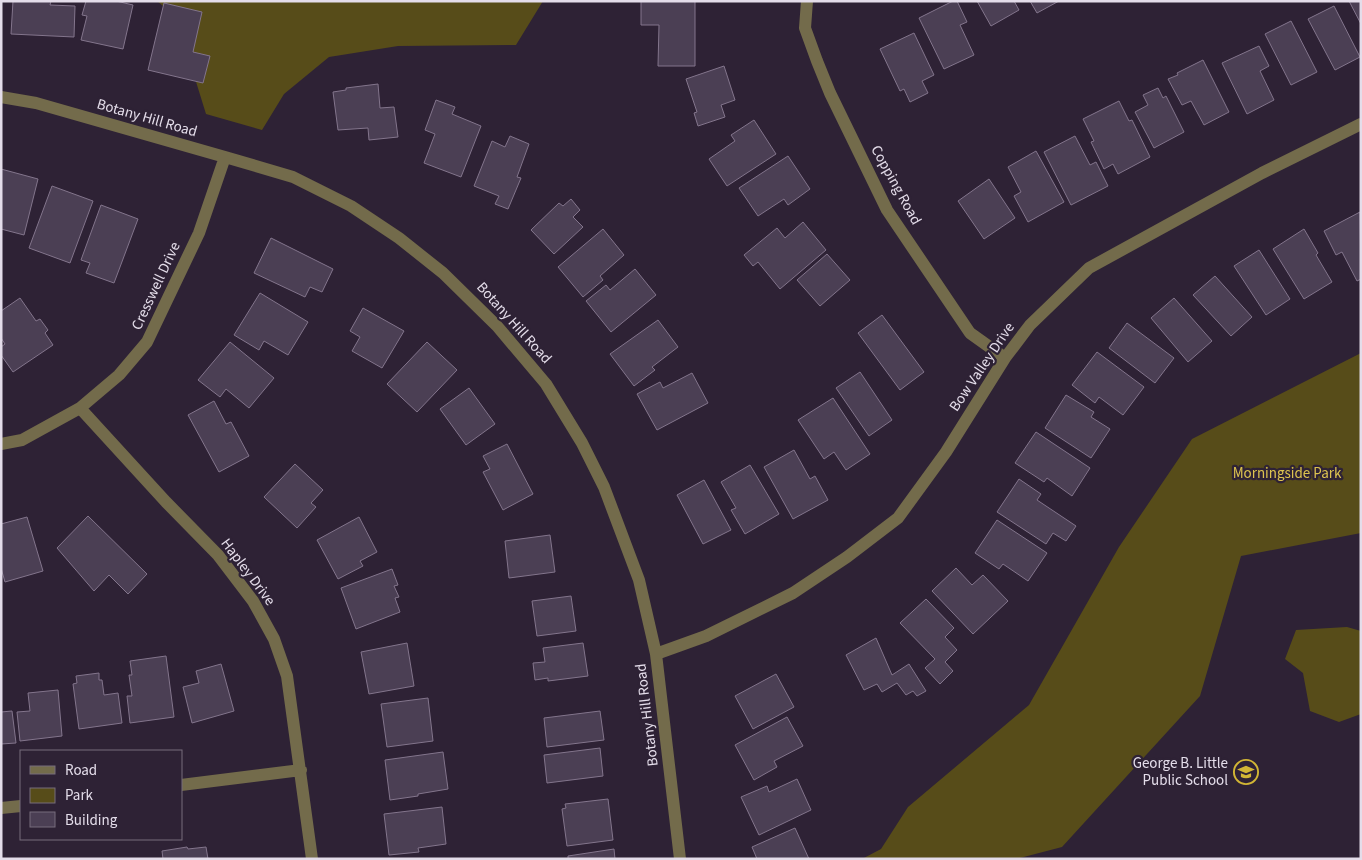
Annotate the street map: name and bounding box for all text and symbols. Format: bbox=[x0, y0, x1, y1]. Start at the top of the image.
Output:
street label: Botany Hill Road bbox=[94, 94, 200, 142]
street label: Copping Road bbox=[865, 141, 927, 229]
street label: Cresswell Drive bbox=[126, 239, 186, 333]
street label: Botany Hill Road bbox=[472, 278, 556, 368]
street label: Bow Valley Drive bbox=[944, 318, 1020, 416]
park label: Morningside Park bbox=[1233, 463, 1342, 484]
street label: Hapley Drive bbox=[216, 534, 280, 610]
street label: Botany Hill Road bbox=[630, 662, 664, 768]
legend bbox=[20, 750, 182, 840]
place label: George B. Little Public School bbox=[1133, 753, 1228, 791]
school or university icon: George B. Little Public School bbox=[1233, 759, 1259, 785]
text: Road bbox=[65, 760, 97, 781]
text: Park bbox=[65, 785, 94, 806]
text: Building bbox=[65, 810, 118, 831]

